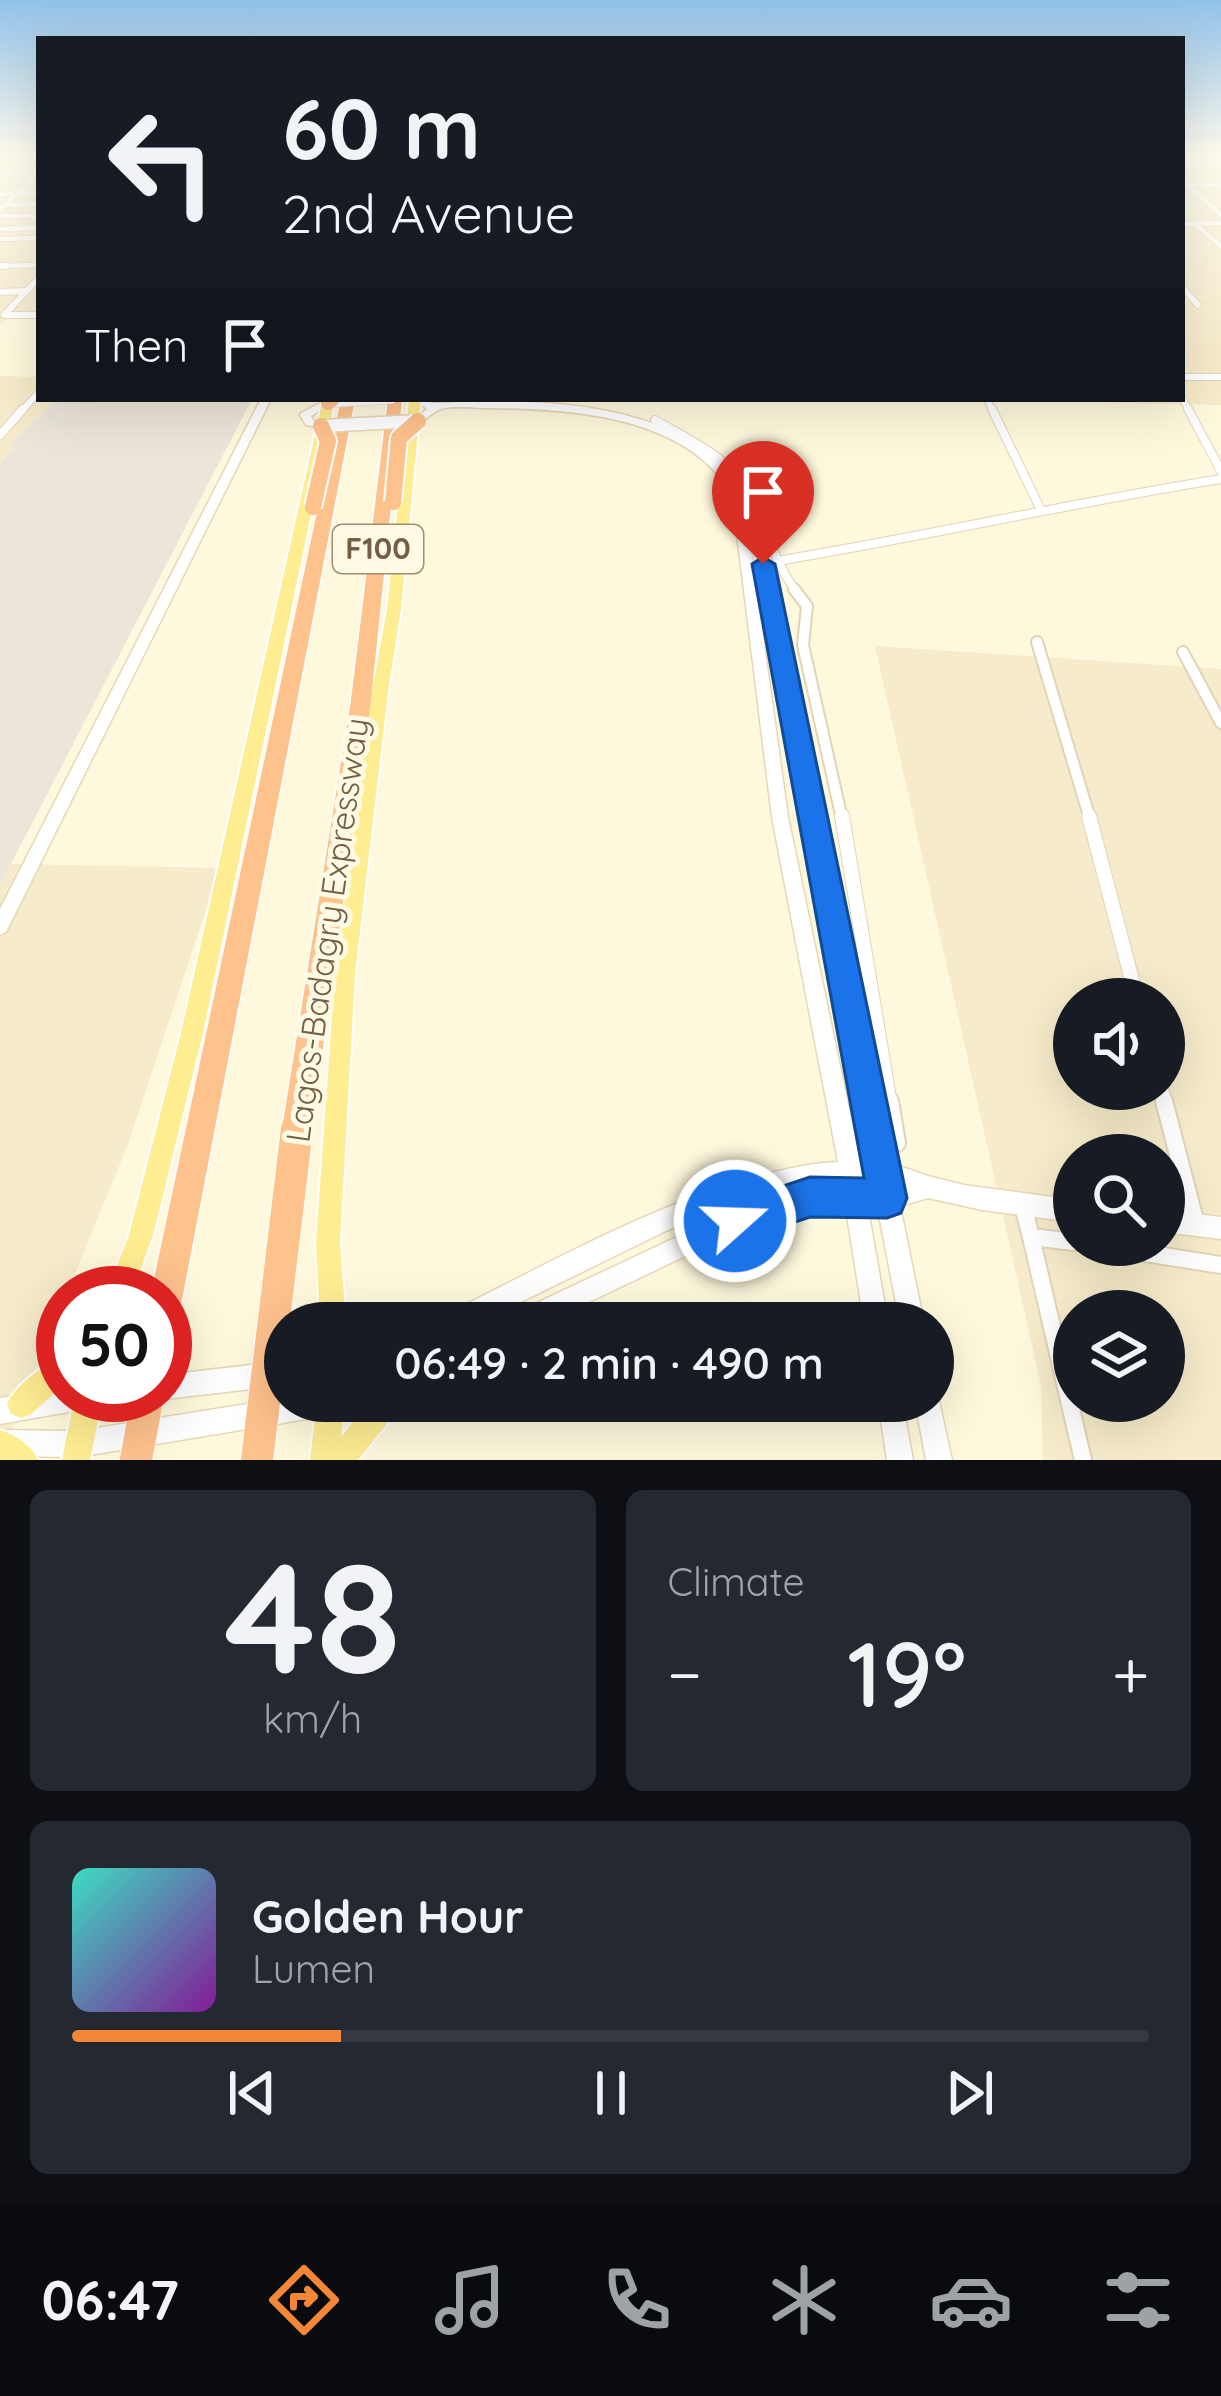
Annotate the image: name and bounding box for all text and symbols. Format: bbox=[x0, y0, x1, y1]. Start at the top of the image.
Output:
text: 60 m bbox=[282, 75, 481, 180]
icon: left bbox=[84, 84, 240, 240]
text: 2nd Avenue bbox=[282, 179, 575, 247]
icon: arrive bbox=[212, 312, 278, 378]
text: Then bbox=[84, 317, 188, 373]
pin bbox=[712, 441, 814, 564]
icon: arrive bbox=[730, 459, 796, 525]
road number: F100 bbox=[333, 525, 423, 573]
street label: Lagos-Badagry Expressway bbox=[276, 715, 377, 1145]
map controls bbox=[1053, 978, 1185, 1422]
button: sound bbox=[1053, 978, 1185, 1110]
button: search bbox=[1053, 1134, 1185, 1266]
position arrow bbox=[672, 1158, 798, 1284]
speed limit sign: 50 bbox=[36, 1266, 192, 1422]
button: layers bbox=[1053, 1290, 1185, 1422]
text: 06:49 · 2 min · 490 m bbox=[394, 1334, 824, 1390]
text: 48 bbox=[224, 1518, 401, 1713]
text: Climate bbox=[668, 1557, 805, 1606]
text: 19° bbox=[847, 1617, 966, 1730]
text: − bbox=[668, 1632, 702, 1715]
text: + bbox=[1112, 1632, 1149, 1715]
text: km/h bbox=[263, 1694, 362, 1743]
text: Golden Hour bbox=[252, 1888, 524, 1944]
text: Lumen bbox=[252, 1944, 375, 1993]
icon: previous bbox=[219, 2060, 285, 2126]
icon: pause bbox=[578, 2060, 644, 2126]
icon: next bbox=[937, 2060, 1003, 2126]
icon: directions bbox=[262, 2258, 346, 2342]
icon: music bbox=[428, 2258, 512, 2342]
icon: phone bbox=[595, 2258, 679, 2342]
icon: climate bbox=[762, 2258, 846, 2342]
icon: car bbox=[929, 2258, 1013, 2342]
icon: filters bbox=[1096, 2258, 1180, 2342]
text: 06:47 bbox=[41, 2266, 179, 2334]

